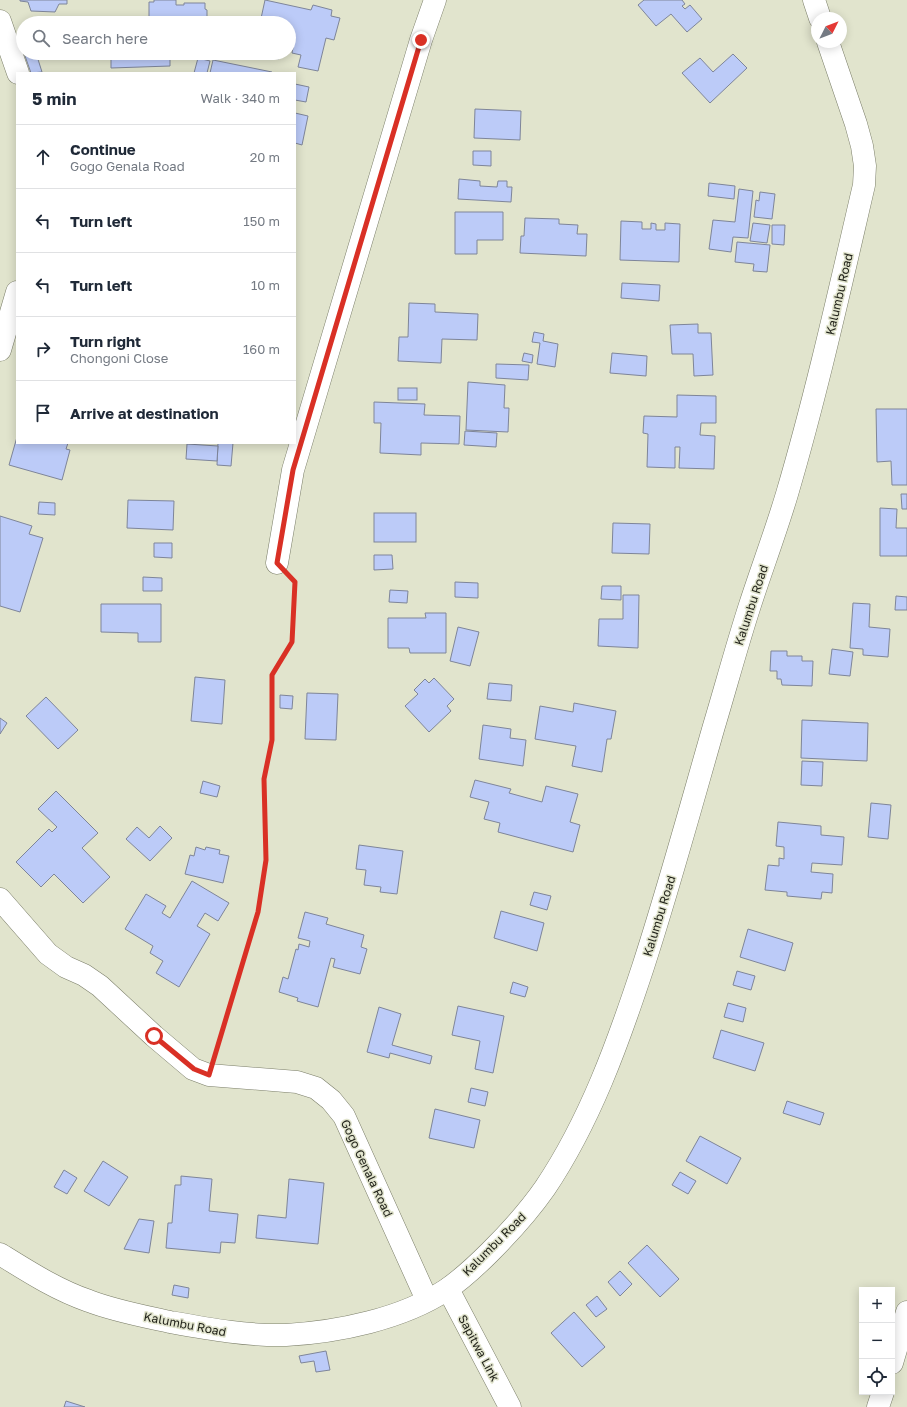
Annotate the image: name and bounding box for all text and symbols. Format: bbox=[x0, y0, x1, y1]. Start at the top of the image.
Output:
north arrow bbox=[811, 12, 847, 48]
search box bbox=[16, 16, 296, 60]
icon: search bbox=[30, 27, 52, 49]
text: Search here bbox=[62, 29, 148, 47]
route end bbox=[412, 31, 430, 49]
text: 5 min bbox=[32, 88, 76, 109]
text: Walk · 340 m bbox=[200, 90, 280, 106]
text: Continue bbox=[70, 140, 136, 158]
icon: ahead bbox=[32, 146, 54, 168]
text: 20 m bbox=[250, 149, 280, 165]
text: Gogo Genala Road bbox=[70, 158, 185, 174]
icon: left bbox=[32, 210, 54, 232]
text: Turn left bbox=[70, 212, 132, 230]
text: 150 m bbox=[243, 213, 280, 229]
street label: Kalumbu Road bbox=[822, 252, 856, 336]
icon: left bbox=[32, 274, 54, 296]
text: Turn left bbox=[70, 276, 132, 294]
text: 10 m bbox=[251, 277, 280, 293]
text: Turn right bbox=[70, 332, 141, 350]
icon: right bbox=[32, 338, 54, 360]
text: 160 m bbox=[243, 341, 280, 357]
text: Chongoni Close bbox=[70, 350, 168, 366]
icon: arrive bbox=[32, 402, 54, 424]
text: Arrive at destination bbox=[70, 404, 219, 422]
street label: Kalumbu Road bbox=[731, 563, 771, 647]
street label: Kalumbu Road bbox=[640, 874, 678, 958]
route start bbox=[145, 1027, 163, 1045]
street label: Gogo Genala Road bbox=[338, 1117, 396, 1219]
street label: Kalumbu Road bbox=[459, 1209, 529, 1279]
map controls bbox=[859, 1287, 895, 1395]
button: + bbox=[859, 1287, 895, 1323]
street label: Kalumbu Road bbox=[142, 1309, 228, 1339]
street label: Sapitwa Link bbox=[455, 1312, 503, 1384]
button: − bbox=[859, 1323, 895, 1359]
button: locate bbox=[859, 1359, 895, 1395]

